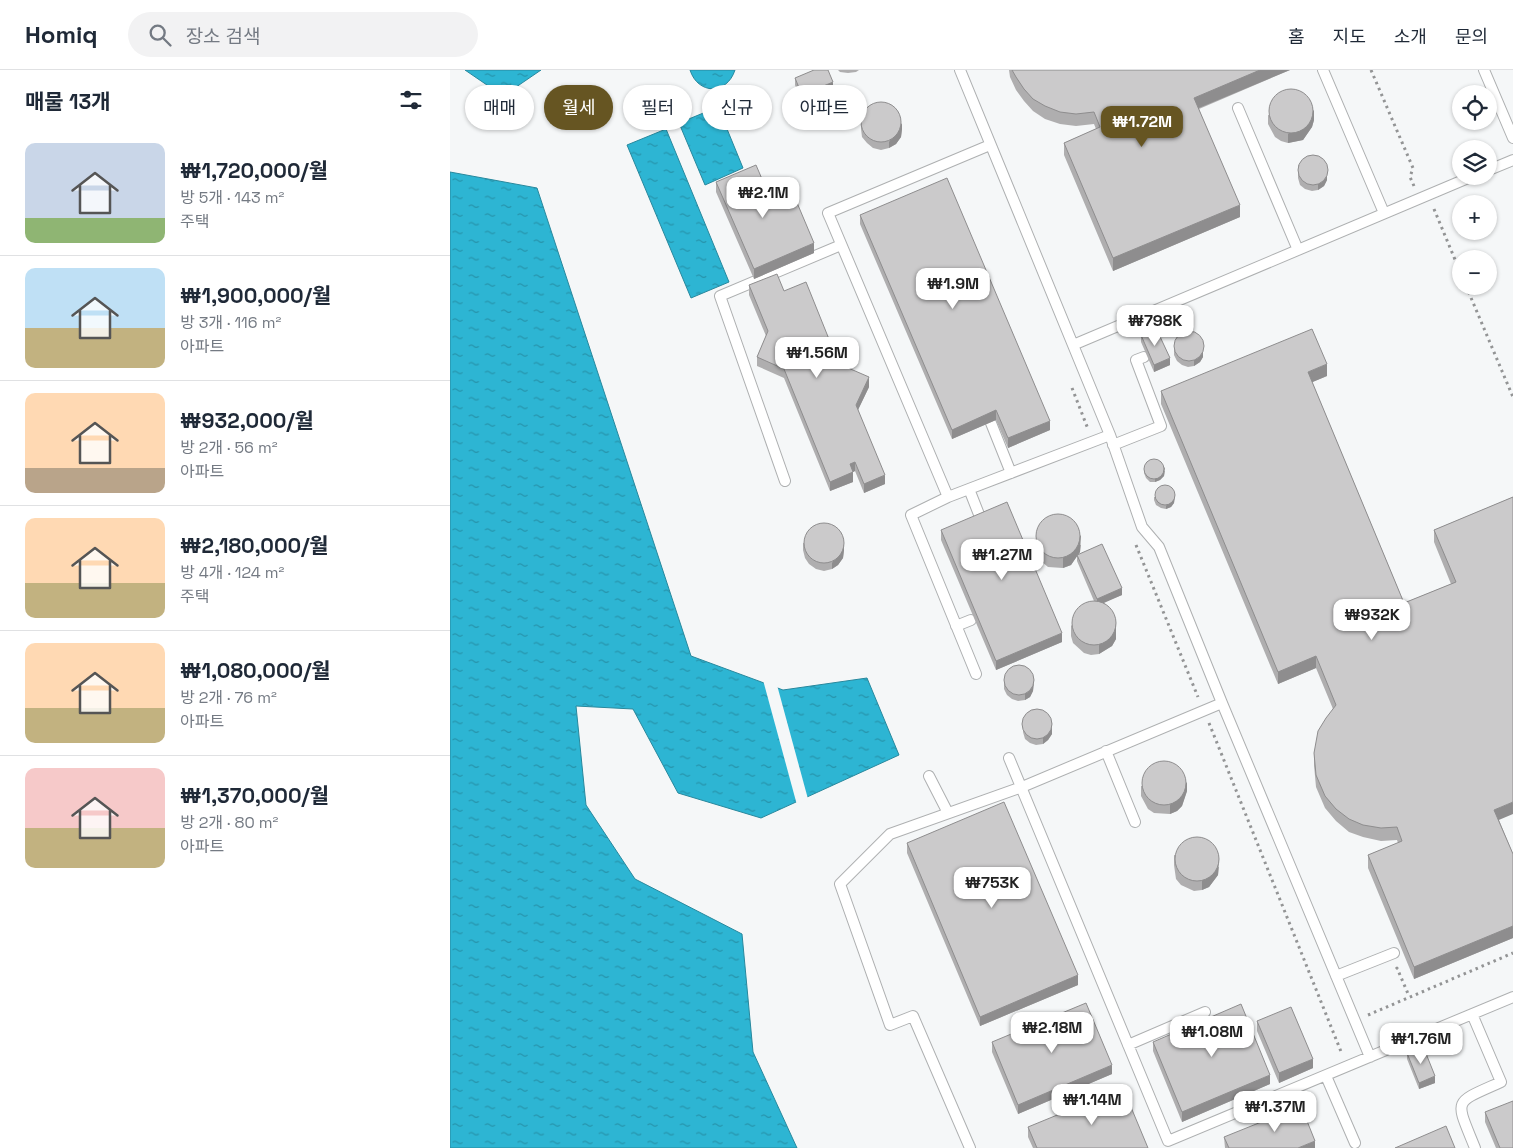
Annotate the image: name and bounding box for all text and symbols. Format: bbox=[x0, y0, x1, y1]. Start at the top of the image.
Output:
search box bbox=[128, 12, 478, 57]
text: Homiq bbox=[25, 19, 98, 50]
icon: search bbox=[146, 21, 174, 49]
text: 장소 검색 bbox=[186, 24, 260, 49]
text: 홈 bbox=[1288, 25, 1305, 48]
text: 지도 bbox=[1333, 25, 1366, 48]
text: 소개 bbox=[1394, 25, 1427, 48]
text: 문의 bbox=[1455, 25, 1488, 48]
chip: 매매 bbox=[465, 85, 534, 130]
chip: 월세 bbox=[544, 85, 613, 130]
chip: 필터 bbox=[623, 85, 692, 130]
chip: 신규 bbox=[702, 85, 772, 130]
chip: 아파트 bbox=[782, 85, 867, 130]
map controls bbox=[1452, 85, 1497, 295]
button: locate bbox=[1452, 85, 1497, 130]
icon: filters bbox=[397, 86, 425, 114]
text: 매물 13개 bbox=[25, 88, 111, 115]
pin: ₩1.72M bbox=[1101, 106, 1183, 148]
text: ₩1.72M bbox=[1112, 111, 1172, 132]
button: layers bbox=[1452, 140, 1497, 185]
text: ₩1,720,000/월 bbox=[180, 157, 328, 184]
icon: home bbox=[65, 163, 125, 223]
pin: ₩2.1M bbox=[728, 176, 798, 219]
text: ₩2.1M bbox=[737, 182, 789, 203]
text: 방 5개 · 143 m² bbox=[180, 187, 284, 208]
button: + bbox=[1452, 195, 1497, 240]
text: 주택 bbox=[180, 211, 209, 232]
button: − bbox=[1452, 250, 1497, 295]
pin: ₩1.9M bbox=[918, 268, 988, 310]
text: ₩1.9M bbox=[927, 273, 979, 294]
text: ₩1,900,000/월 bbox=[180, 282, 331, 309]
icon: home bbox=[65, 288, 125, 348]
pin: ₩798K bbox=[1120, 304, 1190, 347]
text: ₩798K bbox=[1128, 310, 1182, 331]
text: 방 3개 · 116 m² bbox=[180, 312, 281, 333]
text: 아파트 bbox=[180, 336, 224, 357]
pin: ₩1.56M bbox=[776, 336, 858, 379]
text: ₩1.56M bbox=[786, 342, 848, 363]
text: ₩932,000/월 bbox=[180, 407, 314, 434]
icon: home bbox=[65, 413, 125, 473]
text: 방 2개 · 56 m² bbox=[180, 437, 278, 458]
text: 아파트 bbox=[180, 461, 224, 482]
text: ₩2,180,000/월 bbox=[180, 532, 329, 559]
icon: home bbox=[65, 538, 125, 598]
pin: ₩1.27M bbox=[961, 538, 1043, 581]
text: ₩1.27M bbox=[972, 544, 1032, 565]
text: 방 4개 · 124 m² bbox=[180, 562, 284, 583]
text: 주택 bbox=[180, 586, 209, 607]
pin: ₩932K bbox=[1337, 598, 1407, 641]
text: ₩932K bbox=[1344, 604, 1400, 625]
text: ₩1,080,000/월 bbox=[180, 657, 331, 684]
icon: home bbox=[65, 663, 125, 723]
text: 방 2개 · 76 m² bbox=[180, 687, 277, 708]
text: 아파트 bbox=[180, 711, 224, 732]
text: ₩1,370,000/월 bbox=[180, 782, 329, 809]
icon: home bbox=[65, 788, 125, 848]
text: 방 2개 · 80 m² bbox=[180, 812, 278, 833]
text: 아파트 bbox=[180, 836, 224, 857]
pin: ₩753K bbox=[957, 866, 1027, 909]
text: ₩753K bbox=[965, 872, 1019, 893]
pin: ₩2.18M bbox=[1011, 1012, 1093, 1054]
pin: ₩1.08M bbox=[1171, 1016, 1253, 1058]
text: ₩2.18M bbox=[1022, 1017, 1082, 1038]
text: ₩1.08M bbox=[1181, 1021, 1243, 1042]
pin: ₩1.76M bbox=[1380, 1022, 1462, 1065]
text: ₩1.76M bbox=[1391, 1028, 1451, 1049]
pin: ₩1.14M bbox=[1051, 1084, 1133, 1126]
text: ₩1.14M bbox=[1062, 1089, 1122, 1110]
pin: ₩1.37M bbox=[1234, 1090, 1316, 1133]
text: ₩1.37M bbox=[1244, 1096, 1306, 1117]

